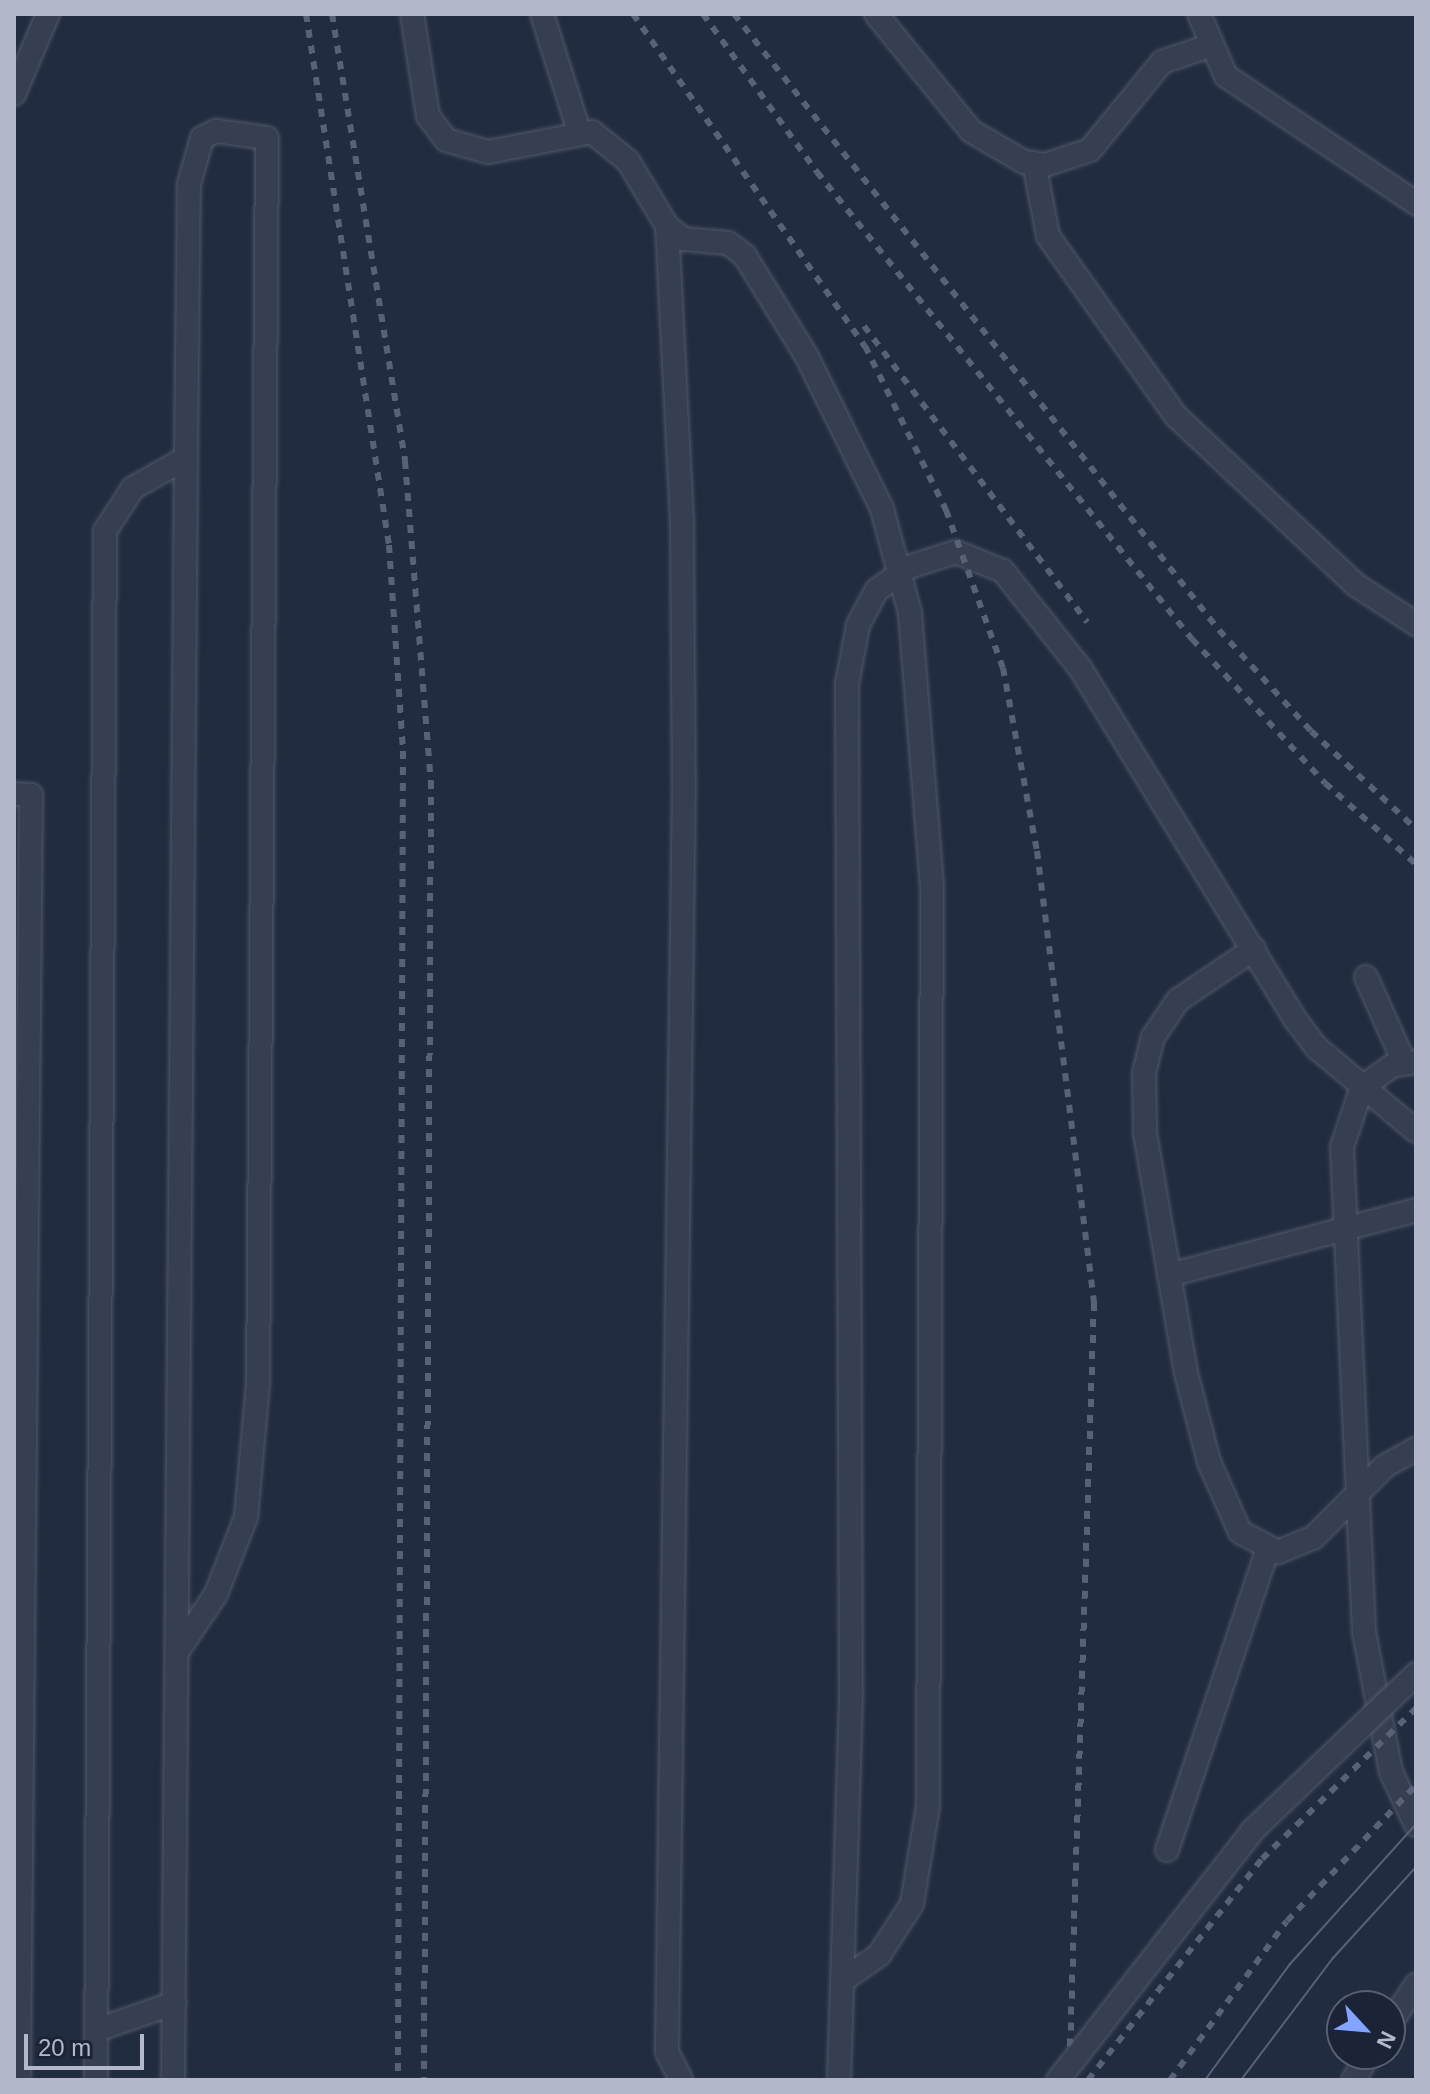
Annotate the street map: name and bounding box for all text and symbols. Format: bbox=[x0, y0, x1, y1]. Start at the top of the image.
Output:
north arrow bbox=[1326, 1990, 1406, 2070]
scale bar bbox=[28, 2018, 148, 2068]
text: N bbox=[1372, 2027, 1401, 2052]
text: 20 m bbox=[38, 2034, 91, 2061]

